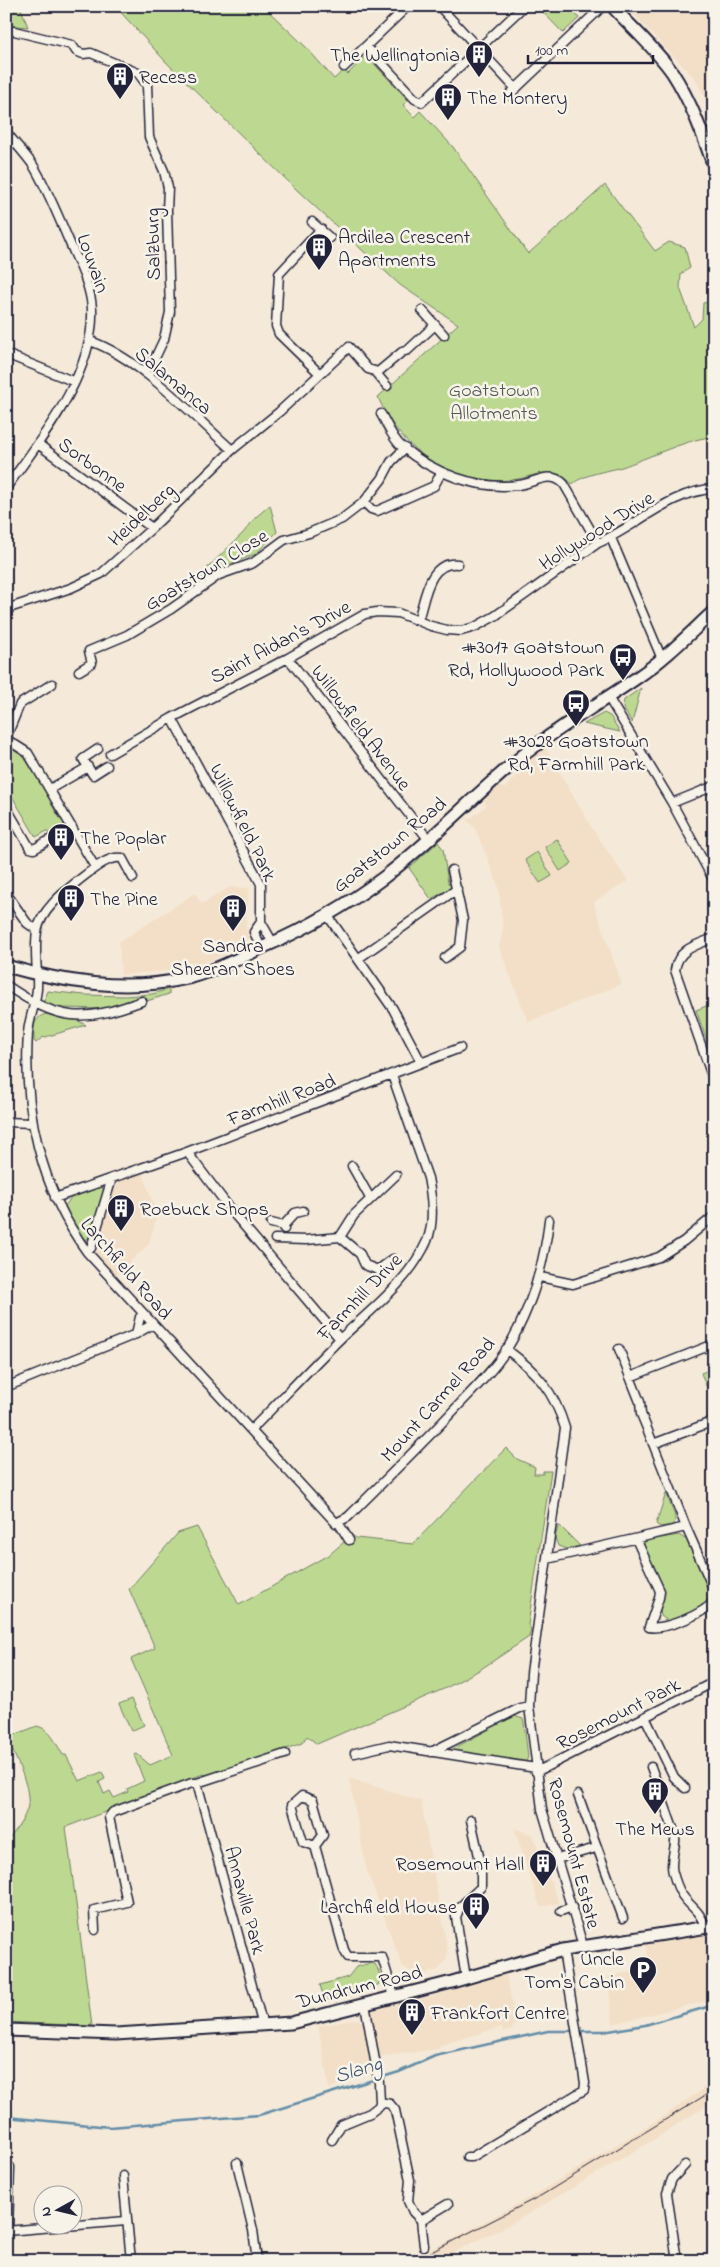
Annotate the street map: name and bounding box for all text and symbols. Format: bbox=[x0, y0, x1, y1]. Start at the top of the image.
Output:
scale bar bbox=[528, 32, 652, 64]
building icon: The Wellingtonia bbox=[464, 39, 494, 78]
text: 100 m bbox=[535, 40, 568, 62]
place label: The Wellingtonia bbox=[330, 42, 460, 72]
building icon: Recess bbox=[105, 61, 135, 100]
place label: Recess bbox=[139, 64, 197, 93]
building icon: The Montery bbox=[433, 82, 463, 121]
place label: The Montery bbox=[467, 85, 567, 114]
street label: Salzburg bbox=[139, 207, 171, 280]
place label: Ardilea Crescent Apartments bbox=[338, 224, 470, 276]
street label: Louvain bbox=[68, 230, 116, 298]
building icon: Ardilea Crescent Apartments bbox=[304, 232, 334, 271]
street label: Salamanca bbox=[127, 341, 218, 423]
park label: Goatstown Allotments bbox=[449, 377, 540, 429]
street label: Sorbonne bbox=[51, 431, 132, 501]
street label: Heidelberg bbox=[103, 477, 183, 555]
street label: Hollywood Drive bbox=[534, 485, 661, 579]
street label: Goatstown Close bbox=[140, 523, 275, 620]
street label: Saint Aidan's Drive bbox=[206, 594, 357, 693]
place label: #3017 Goatstown Rd, Hollywood Park bbox=[448, 634, 604, 686]
bus stop icon: #3017 Goatstown Rd, Hollywood Park bbox=[608, 642, 638, 681]
street label: Willowfield Avenue bbox=[303, 659, 417, 798]
bus stop icon: #3028 Goatstown Rd, Farmhill Park bbox=[561, 688, 591, 727]
place label: #3028 Goatstown Rd, Farmhill Park bbox=[503, 728, 649, 780]
street label: Willowfield Park bbox=[201, 759, 283, 887]
street label: Goatstown Road bbox=[327, 791, 454, 901]
building icon: The Poplar bbox=[46, 822, 76, 861]
place label: The Poplar bbox=[80, 825, 167, 854]
building icon: The Pine bbox=[56, 883, 86, 922]
place label: The Pine bbox=[90, 886, 158, 915]
building icon: Sandra Sheeran Shoes bbox=[218, 893, 248, 932]
place label: Sandra Sheeran Shoes bbox=[171, 933, 295, 985]
street label: Farmhill Road bbox=[223, 1067, 340, 1136]
building icon: Roebuck Shops bbox=[106, 1193, 136, 1232]
place label: Roebuck Shops bbox=[140, 1196, 269, 1225]
street label: Larchfield Road bbox=[72, 1212, 178, 1327]
street label: Farmhill Drive bbox=[311, 1247, 410, 1349]
street label: Mount Carmel Road bbox=[375, 1332, 503, 1470]
street label: Rosemount Park bbox=[552, 1671, 686, 1759]
street label: Rosemount Estate bbox=[539, 1775, 607, 1932]
building icon: The Mews bbox=[640, 1776, 670, 1815]
place label: The Mews bbox=[615, 1816, 695, 1845]
street label: Annaville Park bbox=[215, 1843, 272, 1958]
building icon: Rosemount Hall bbox=[528, 1848, 558, 1887]
place label: Rosemount Hall bbox=[395, 1851, 524, 1880]
building icon: Larchfield House bbox=[461, 1891, 491, 1930]
place label: Larchfield House bbox=[320, 1894, 457, 1923]
place label: Uncle Tom's Cabin bbox=[524, 1946, 624, 1998]
parking icon: Uncle Tom's Cabin bbox=[628, 1955, 658, 1994]
street label: Dundrum Road bbox=[293, 1959, 426, 2018]
building icon: Frankfort Centre bbox=[397, 1997, 427, 2036]
place label: Frankfort Centre bbox=[430, 2000, 566, 2029]
water label: Slang bbox=[331, 2049, 387, 2093]
north arrow bbox=[32, 2184, 82, 2234]
text: N bbox=[36, 2205, 58, 2218]

